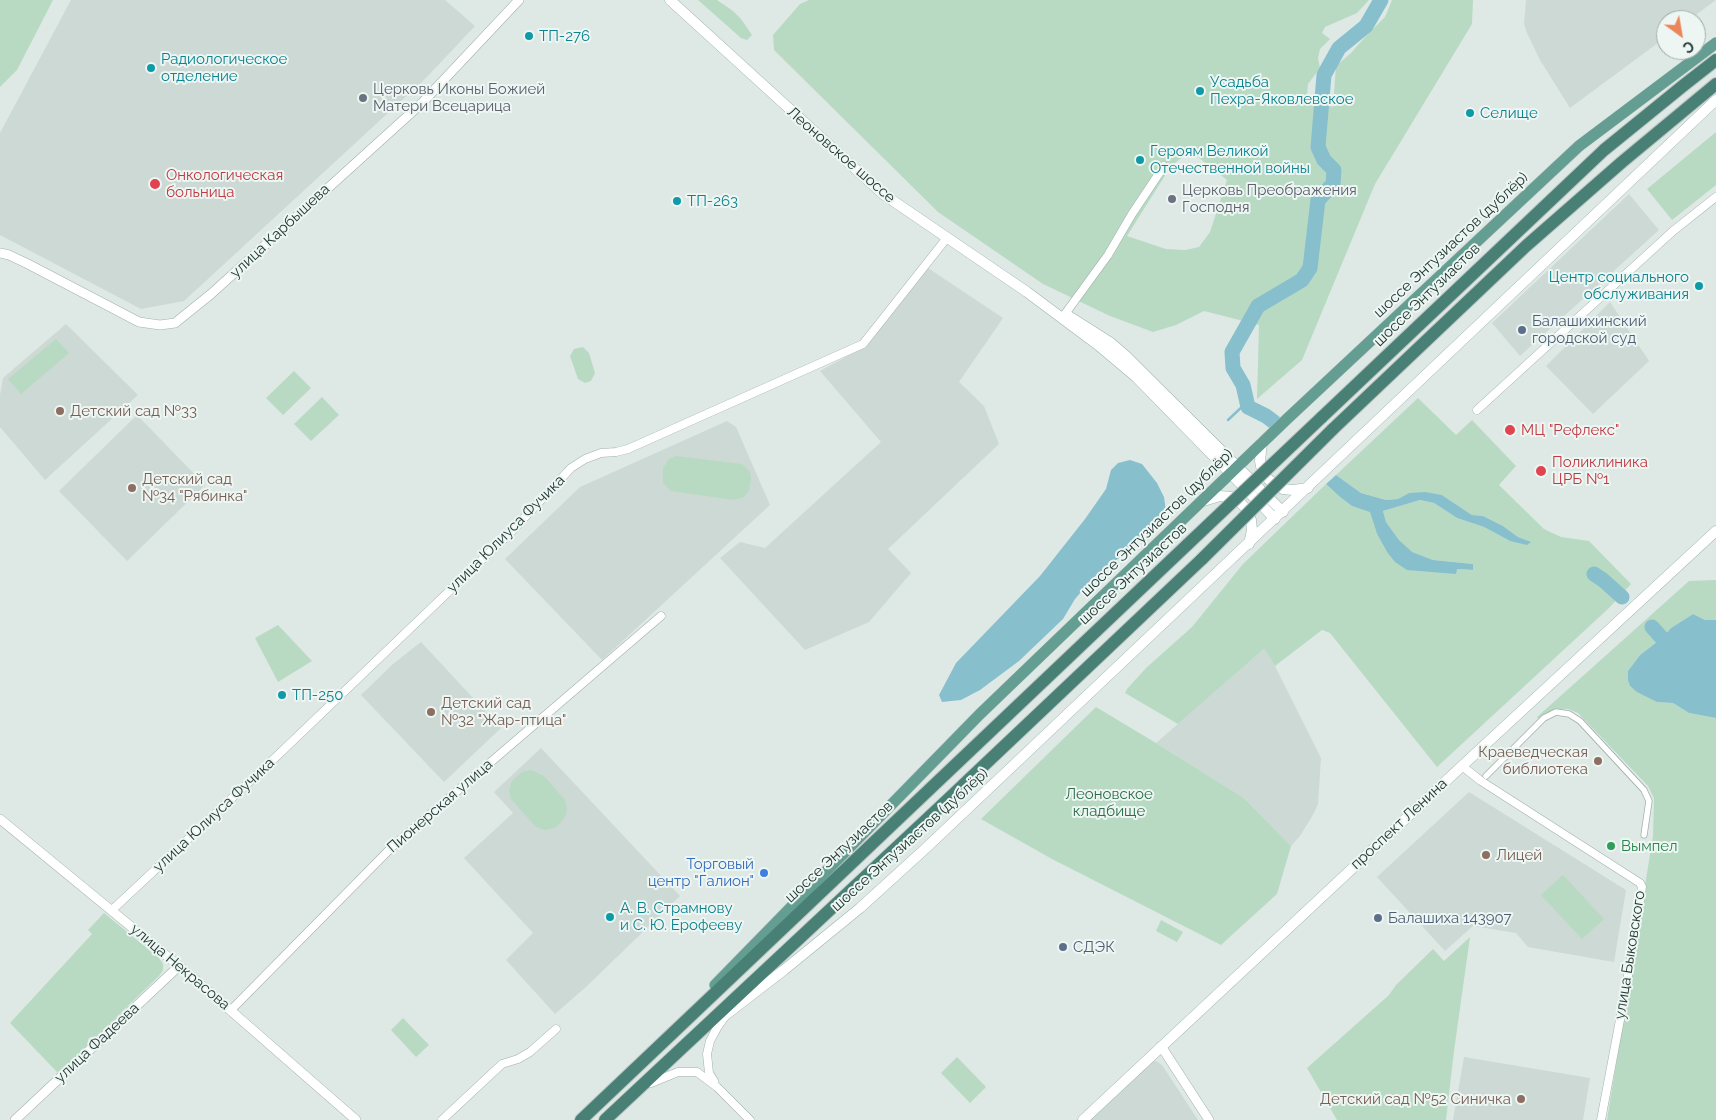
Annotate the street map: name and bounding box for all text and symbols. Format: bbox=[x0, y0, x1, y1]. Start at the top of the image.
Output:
north arrow bbox=[1656, 10, 1706, 60]
place label: ТП-276 bbox=[539, 27, 590, 45]
marker: ТП-276 bbox=[523, 30, 535, 42]
text: С bbox=[1680, 38, 1697, 56]
place label: Радиологическое отделение bbox=[161, 50, 287, 85]
marker: Радиологическое отделение bbox=[145, 62, 157, 74]
place label: Усадьба Пехра-Яковлевское bbox=[1210, 73, 1353, 108]
place label: Церковь Иконы Божией Матери Всецарица bbox=[373, 80, 545, 115]
marker: Усадьба Пехра-Яковлевское bbox=[1194, 85, 1206, 97]
marker: Церковь Иконы Божией Матери Всецарица bbox=[357, 92, 369, 104]
street label: Леоновское шоссе bbox=[783, 103, 899, 207]
place label: Селище bbox=[1480, 104, 1538, 122]
marker: Селище bbox=[1464, 107, 1476, 119]
place label: Героям Великой Отечественной войны bbox=[1150, 142, 1310, 177]
marker: Героям Великой Отечественной войны bbox=[1134, 154, 1146, 166]
place label: Онкологическая больница bbox=[166, 166, 283, 201]
street label: шоссе Энтузиастов (дублёр) bbox=[1370, 169, 1532, 321]
marker: Онкологическая больница bbox=[148, 177, 162, 191]
street label: улица Карбышева bbox=[227, 180, 333, 282]
place label: Церковь Преображения Господня bbox=[1182, 181, 1357, 216]
place label: ТП-263 bbox=[687, 192, 738, 210]
marker: Церковь Преображения Господня bbox=[1166, 193, 1178, 205]
marker: ТП-263 bbox=[671, 195, 683, 207]
street label: шоссе Энтузиастов bbox=[1370, 240, 1484, 350]
place label: Центр социального обслуживания bbox=[1549, 268, 1689, 303]
marker: Центр социального обслуживания bbox=[1693, 280, 1705, 292]
place label: Балашихинский городской суд bbox=[1532, 312, 1647, 347]
marker: Балашихинский городской суд bbox=[1516, 324, 1528, 336]
place label: Детский сад №33 bbox=[70, 402, 197, 420]
marker: Детский сад №33 bbox=[54, 405, 66, 417]
place label: МЦ "Рефлекс" bbox=[1521, 421, 1619, 439]
marker: МЦ "Рефлекс" bbox=[1503, 423, 1517, 437]
street label: шоссе Энтузиастов (дублёр) bbox=[1077, 445, 1237, 601]
place label: Поликлиника ЦРБ №1 bbox=[1552, 453, 1648, 488]
marker: Поликлиника ЦРБ №1 bbox=[1534, 464, 1548, 478]
place label: Детский сад №34 "Рябинка" bbox=[142, 470, 247, 505]
street label: улица Юлиуса Фучика bbox=[443, 471, 569, 597]
marker: Детский сад №34 "Рябинка" bbox=[126, 482, 138, 494]
street label: шоссе Энтузиастов bbox=[1075, 519, 1191, 629]
place label: ТП-250 bbox=[292, 686, 343, 704]
marker: ТП-250 bbox=[276, 689, 288, 701]
place label: Детский сад №32 "Жар-птица" bbox=[441, 694, 566, 729]
marker: Детский сад №32 "Жар-птица" bbox=[425, 706, 437, 718]
place label: Краеведческая библиотека bbox=[1478, 743, 1588, 778]
street label: улица Юлиуса Фучика bbox=[150, 754, 278, 876]
street label: Пионерская улица bbox=[384, 755, 496, 857]
marker: Краеведческая библиотека bbox=[1592, 755, 1604, 767]
street label: шоссе Энтузиастов (дублёр) bbox=[828, 765, 992, 915]
street label: проспект Ленина bbox=[1347, 775, 1451, 873]
park label: Леоновское кладбище bbox=[1065, 785, 1153, 820]
street label: шоссе Энтузиастов bbox=[781, 797, 897, 907]
place label: Вымпел bbox=[1621, 837, 1678, 855]
marker: Вымпел bbox=[1605, 840, 1617, 852]
place label: Лицей bbox=[1496, 846, 1542, 864]
marker: Лицей bbox=[1480, 849, 1492, 861]
place label: Торговый центр "Галион" bbox=[648, 855, 754, 890]
marker: Торговый центр "Галион" bbox=[758, 867, 770, 879]
street label: улица Быковского bbox=[1611, 889, 1649, 1021]
place label: А. В. Страмнову и С. Ю. Ерофееву bbox=[620, 899, 742, 934]
place label: Балашиха 143907 bbox=[1388, 909, 1512, 927]
marker: А. В. Страмнову и С. Ю. Ерофееву bbox=[604, 911, 616, 923]
marker: Балашиха 143907 bbox=[1372, 912, 1384, 924]
street label: улица Некрасова bbox=[127, 920, 233, 1014]
place label: СДЭК bbox=[1073, 938, 1115, 956]
marker: СДЭК bbox=[1057, 941, 1069, 953]
street label: улица Фадеева bbox=[51, 999, 143, 1087]
place label: Детский сад №52 Синичка bbox=[1320, 1090, 1511, 1108]
marker: Детский сад №52 Синичка bbox=[1515, 1093, 1527, 1105]

